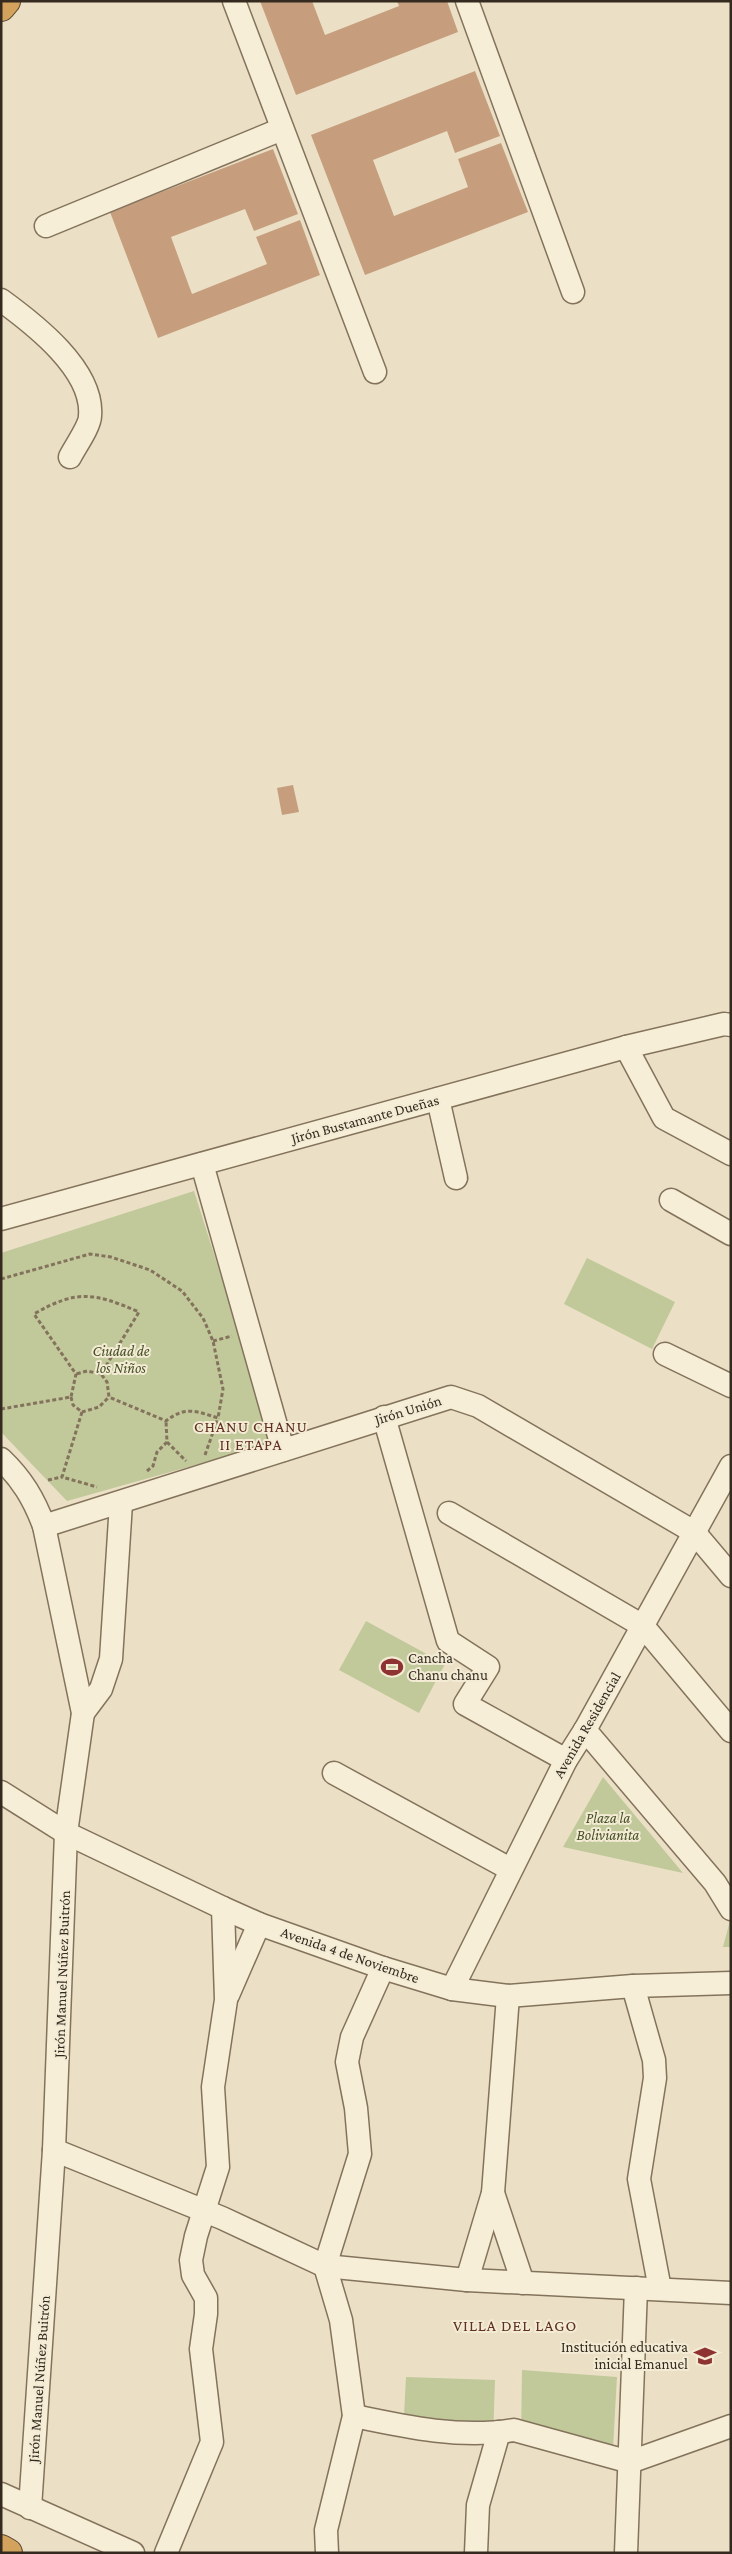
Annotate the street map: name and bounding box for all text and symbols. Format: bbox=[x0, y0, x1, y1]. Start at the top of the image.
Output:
street label: Jirón Bustamante Dueñas bbox=[287, 1092, 441, 1148]
park label: Ciudad de los Niños bbox=[92, 1343, 150, 1376]
street label: Jirón Unión bbox=[371, 1392, 444, 1429]
district label: CHANU CHANU II ETAPA bbox=[194, 1418, 308, 1453]
place label: Cancha Chanu chanu bbox=[408, 1650, 488, 1683]
sports icon: Cancha Chanu chanu bbox=[379, 1654, 405, 1680]
street label: Avenida Residencial bbox=[550, 1669, 624, 1781]
park label: Plaza la Bolivianita bbox=[577, 1810, 639, 1843]
street label: Jirón Manuel Núñez Buitrón bbox=[51, 1890, 74, 2060]
street label: Avenida 4 de Noviembre bbox=[279, 1924, 422, 1986]
street label: Jirón Manuel Núñez Buitrón bbox=[25, 2295, 54, 2465]
district label: VILLA DEL LAGO bbox=[453, 2317, 577, 2334]
place label: Institución educativa inicial Emanuel bbox=[561, 2339, 688, 2372]
school or university icon: Institución educativa inicial Emanuel bbox=[692, 2343, 718, 2369]

